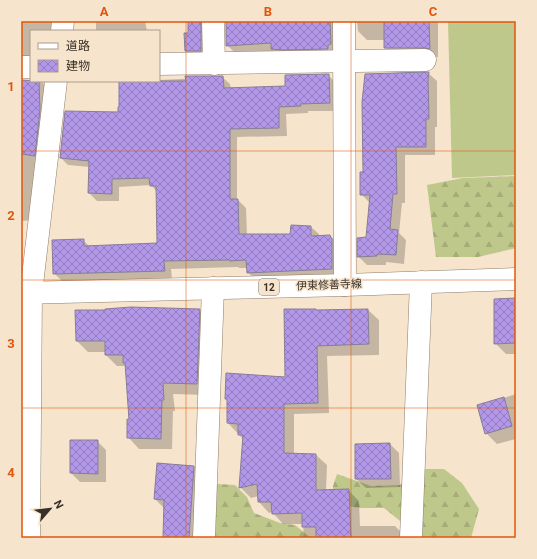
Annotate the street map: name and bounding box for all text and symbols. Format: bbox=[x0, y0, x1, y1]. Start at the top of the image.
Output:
text: A bbox=[100, 4, 109, 19]
text: B bbox=[264, 4, 272, 19]
text: C bbox=[429, 4, 438, 19]
legend bbox=[30, 30, 160, 82]
text: 道路 bbox=[66, 39, 90, 53]
text: 建物 bbox=[66, 59, 90, 73]
text: 1 bbox=[7, 79, 15, 94]
text: 2 bbox=[7, 208, 15, 223]
street label: 伊東修善寺線 bbox=[296, 277, 362, 293]
road number: 12 bbox=[259, 279, 279, 295]
text: 3 bbox=[7, 336, 15, 351]
text: 4 bbox=[7, 465, 15, 480]
north arrow bbox=[30, 489, 70, 529]
text: N bbox=[51, 498, 66, 511]

